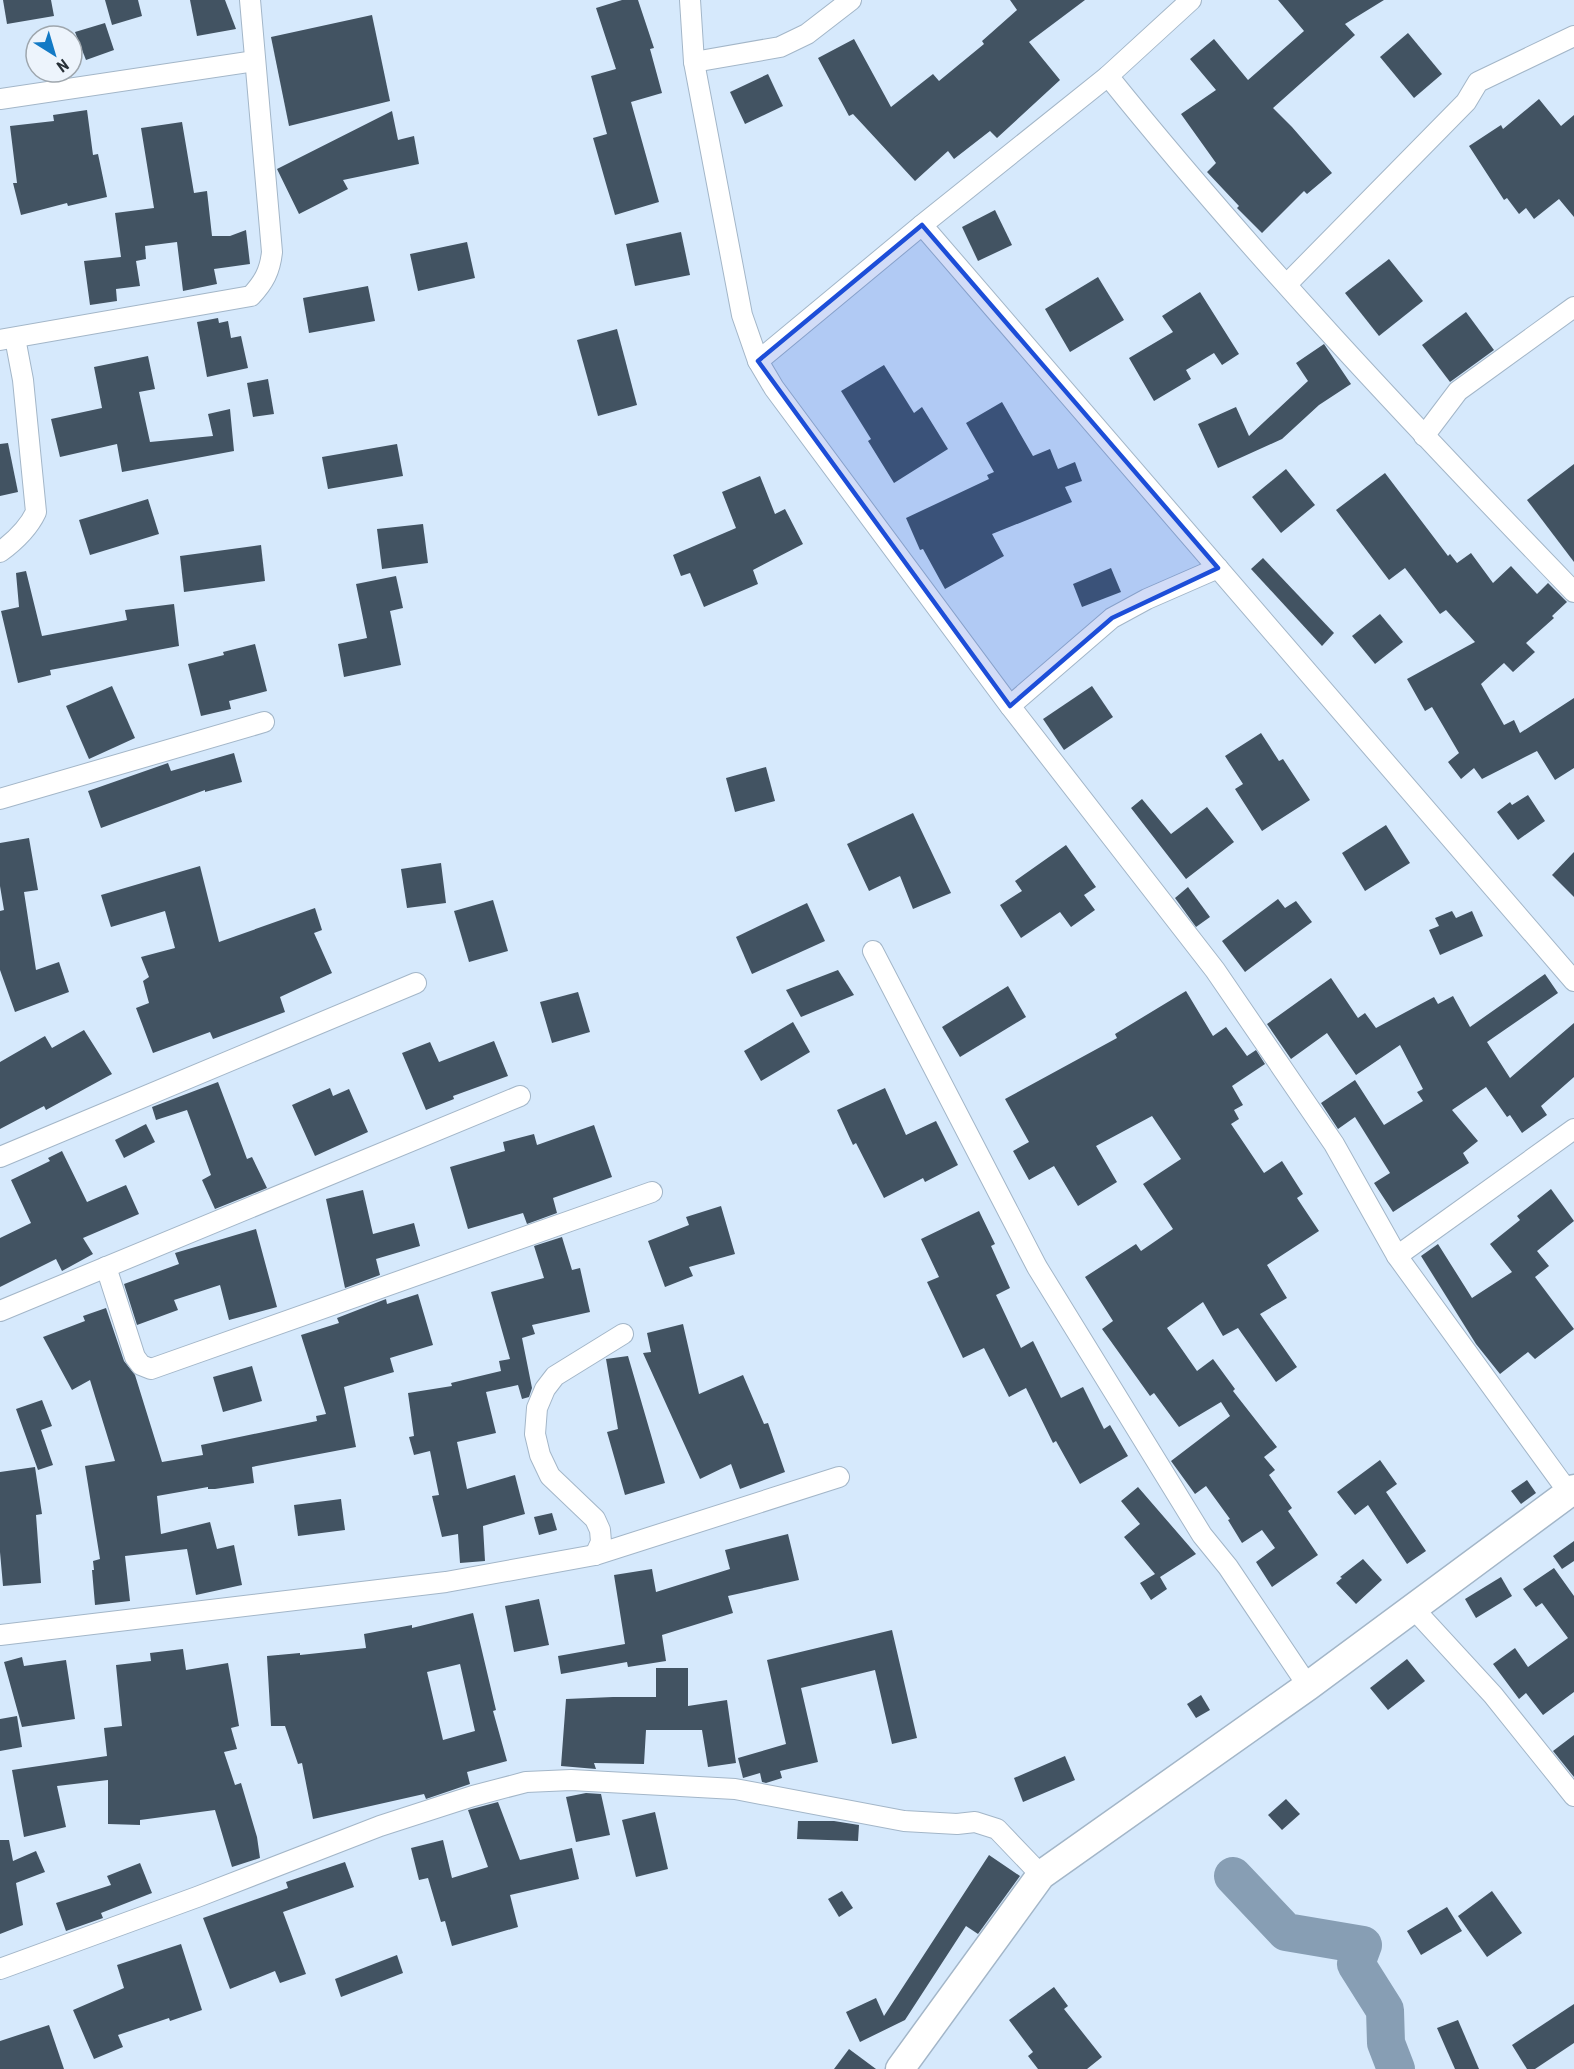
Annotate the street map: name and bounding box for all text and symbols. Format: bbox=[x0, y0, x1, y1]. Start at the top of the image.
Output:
north arrow bbox=[24, 24, 84, 84]
text: N bbox=[53, 55, 72, 76]

